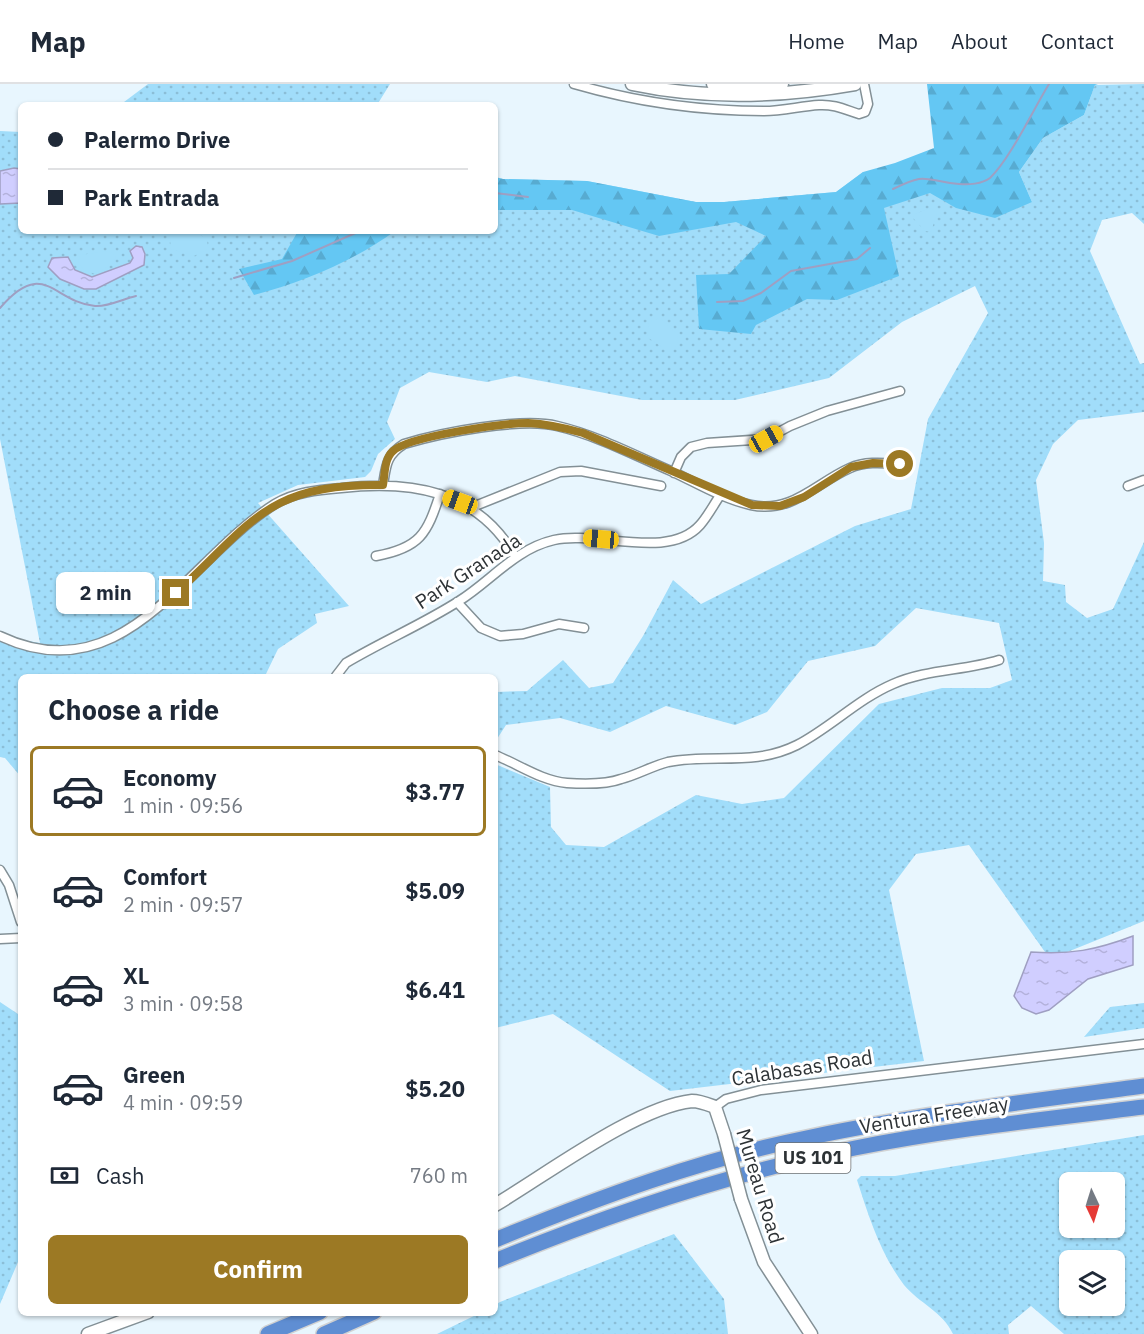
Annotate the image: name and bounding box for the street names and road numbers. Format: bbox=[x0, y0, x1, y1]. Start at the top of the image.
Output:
street label: Park Granada bbox=[409, 526, 526, 615]
street label: Calabasas Road bbox=[729, 1043, 874, 1092]
street label: Ventura Freeway bbox=[857, 1089, 1010, 1140]
street label: Mureau Road bbox=[730, 1125, 791, 1246]
road number: US 101 bbox=[776, 1143, 850, 1173]

